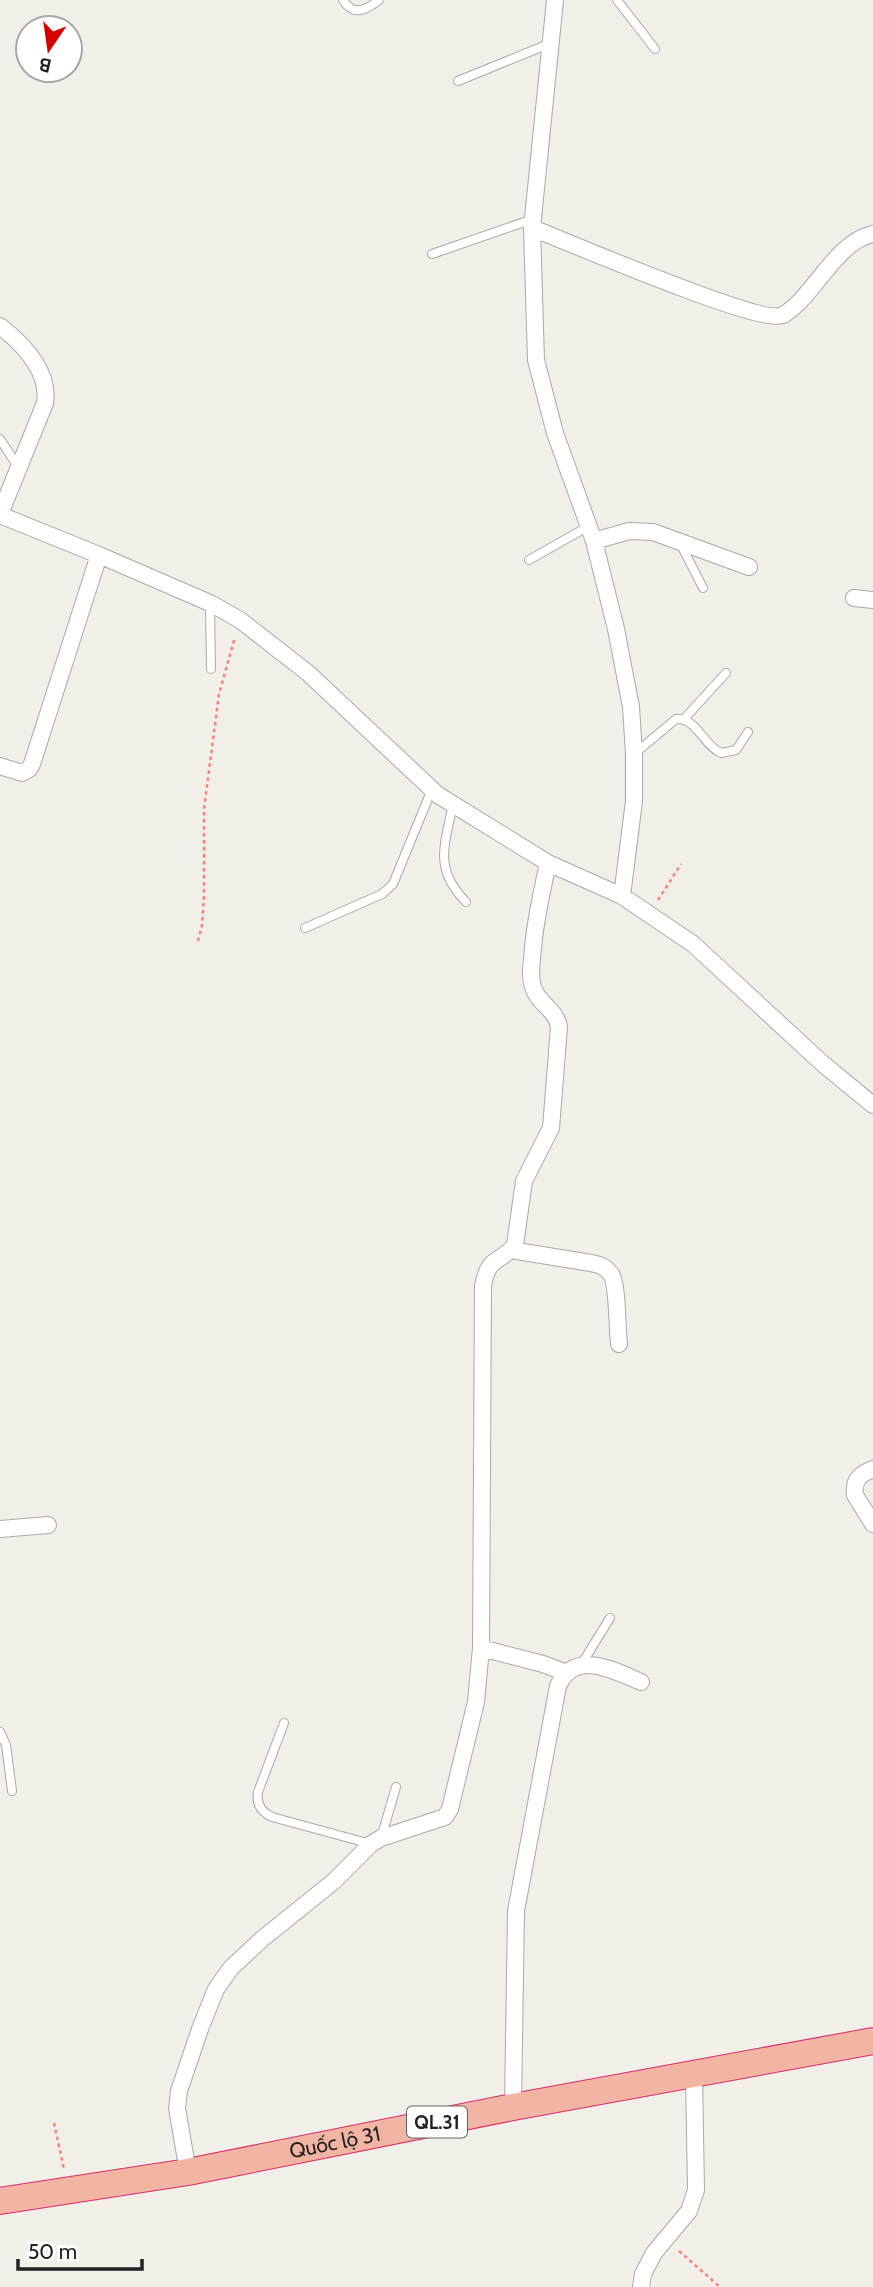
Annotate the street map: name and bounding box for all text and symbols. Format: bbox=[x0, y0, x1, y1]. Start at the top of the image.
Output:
north arrow bbox=[14, 14, 84, 84]
text: B bbox=[37, 53, 54, 78]
road number: QL.31 bbox=[407, 2106, 467, 2138]
street label: Quốc lộ 31 bbox=[287, 2121, 382, 2163]
scale bar bbox=[18, 2228, 142, 2272]
text: 50 m bbox=[28, 2239, 77, 2264]

